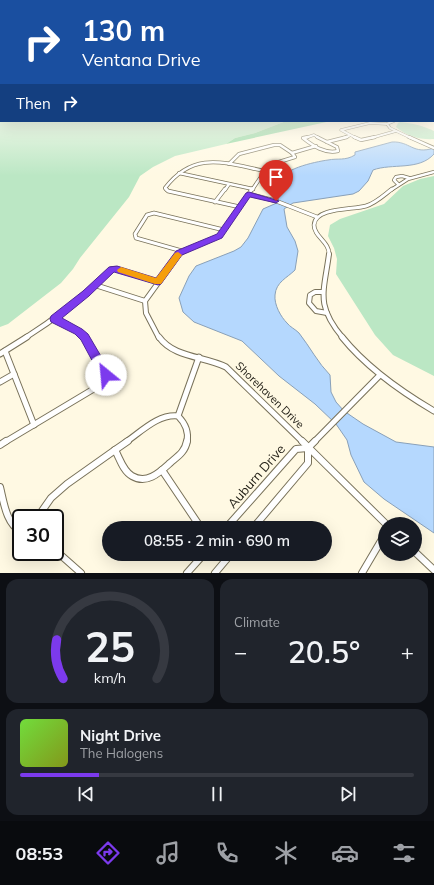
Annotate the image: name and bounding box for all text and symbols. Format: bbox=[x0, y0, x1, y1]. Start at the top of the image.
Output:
text: 130 m bbox=[82, 13, 165, 48]
icon: right bbox=[16, 16, 68, 68]
text: Ventana Drive bbox=[82, 48, 200, 71]
icon: right bbox=[59, 92, 81, 114]
text: Then bbox=[16, 94, 51, 113]
pin bbox=[259, 160, 293, 201]
icon: arrive bbox=[265, 166, 287, 188]
position arrow bbox=[85, 354, 127, 396]
street label: Shorehaven Drive bbox=[233, 359, 307, 431]
street label: Auburn Drive bbox=[224, 441, 288, 511]
speed limit sign: 30 bbox=[12, 509, 64, 561]
map controls bbox=[378, 517, 422, 561]
button: layers bbox=[378, 517, 422, 561]
text: 08:55 · 2 min · 690 m bbox=[144, 531, 290, 550]
text: Climate bbox=[234, 614, 280, 630]
text: 25 bbox=[85, 620, 135, 672]
text: 20.5° bbox=[288, 633, 360, 671]
text: − bbox=[234, 638, 247, 666]
text: + bbox=[401, 638, 414, 666]
text: km/h bbox=[94, 669, 126, 687]
text: Night Drive bbox=[80, 726, 161, 745]
text: The Halogens bbox=[80, 745, 163, 761]
icon: previous bbox=[75, 783, 97, 805]
icon: pause bbox=[206, 783, 228, 805]
icon: next bbox=[337, 783, 359, 805]
icon: directions bbox=[94, 839, 122, 867]
icon: music bbox=[154, 839, 182, 867]
icon: phone bbox=[213, 839, 241, 867]
icon: climate bbox=[272, 839, 300, 867]
icon: car bbox=[331, 839, 359, 867]
icon: filters bbox=[390, 839, 418, 867]
text: 08:53 bbox=[16, 842, 63, 865]

